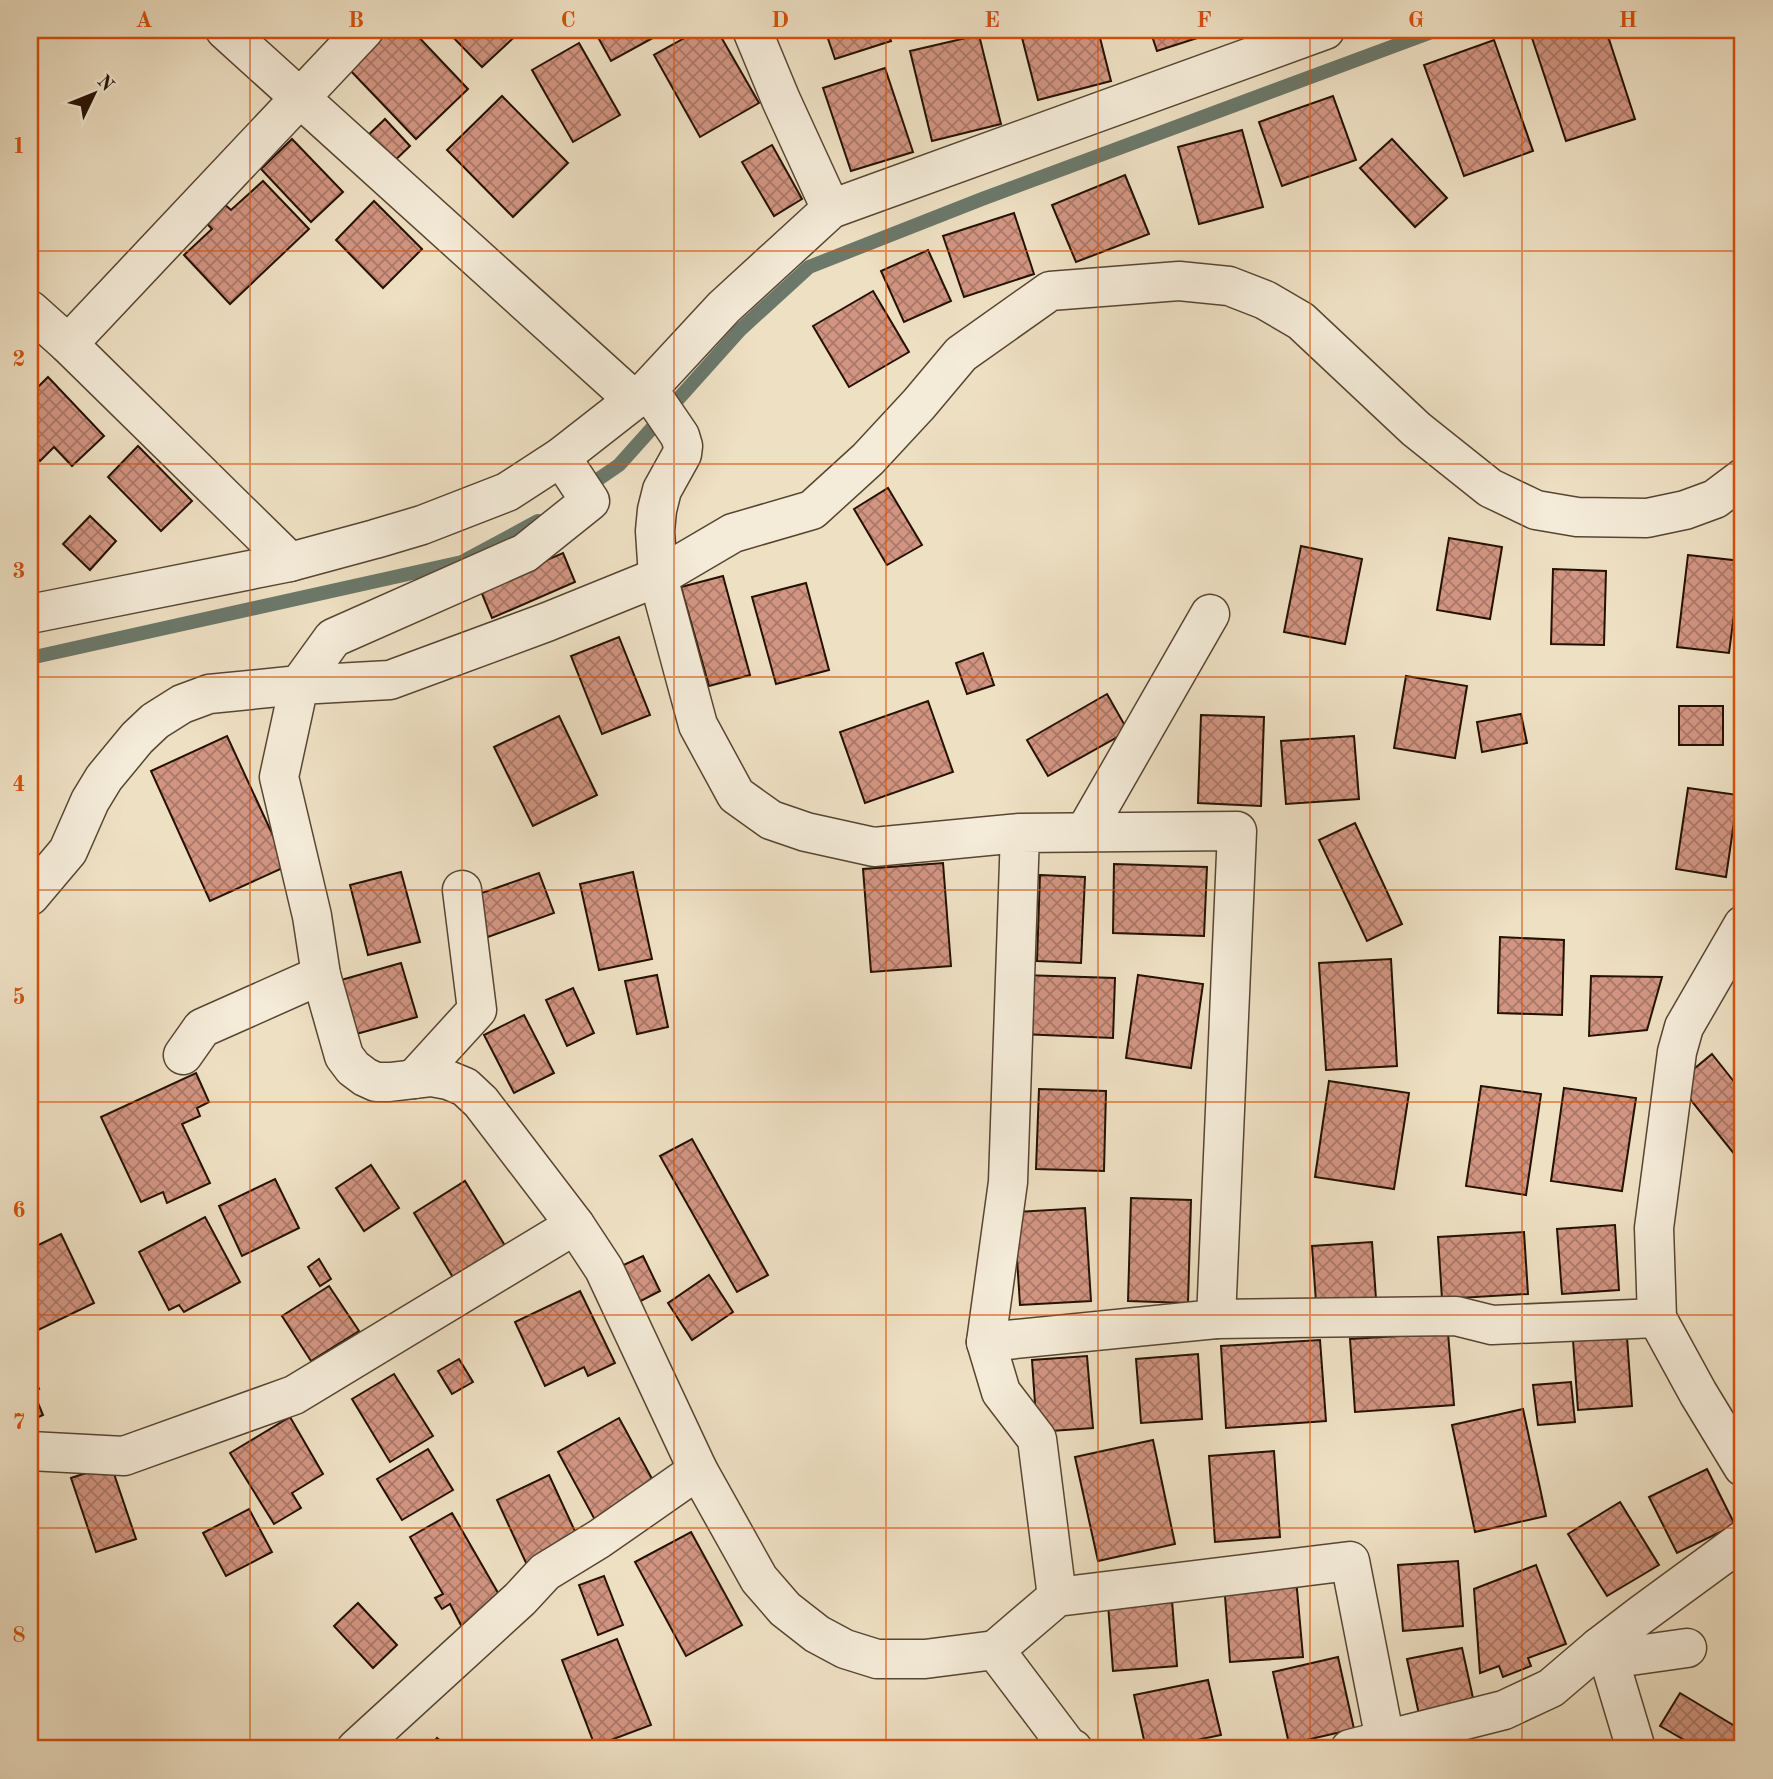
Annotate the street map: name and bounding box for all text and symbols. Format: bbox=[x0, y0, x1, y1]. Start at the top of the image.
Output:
text: A bbox=[135, 9, 153, 32]
text: B bbox=[348, 9, 364, 32]
text: C bbox=[560, 9, 576, 32]
text: D bbox=[771, 9, 789, 32]
text: E bbox=[984, 9, 1000, 32]
text: F bbox=[1196, 9, 1212, 32]
text: G bbox=[1408, 9, 1424, 32]
text: H bbox=[1619, 9, 1637, 32]
north arrow bbox=[60, 60, 130, 130]
text: N bbox=[93, 72, 117, 96]
text: 1 bbox=[12, 135, 26, 158]
text: 2 bbox=[12, 348, 26, 371]
text: 3 bbox=[12, 560, 26, 583]
text: 4 bbox=[12, 773, 26, 796]
text: 5 bbox=[12, 986, 26, 1009]
text: 6 bbox=[12, 1199, 26, 1222]
text: 7 bbox=[12, 1411, 26, 1434]
text: 8 bbox=[12, 1624, 26, 1647]

